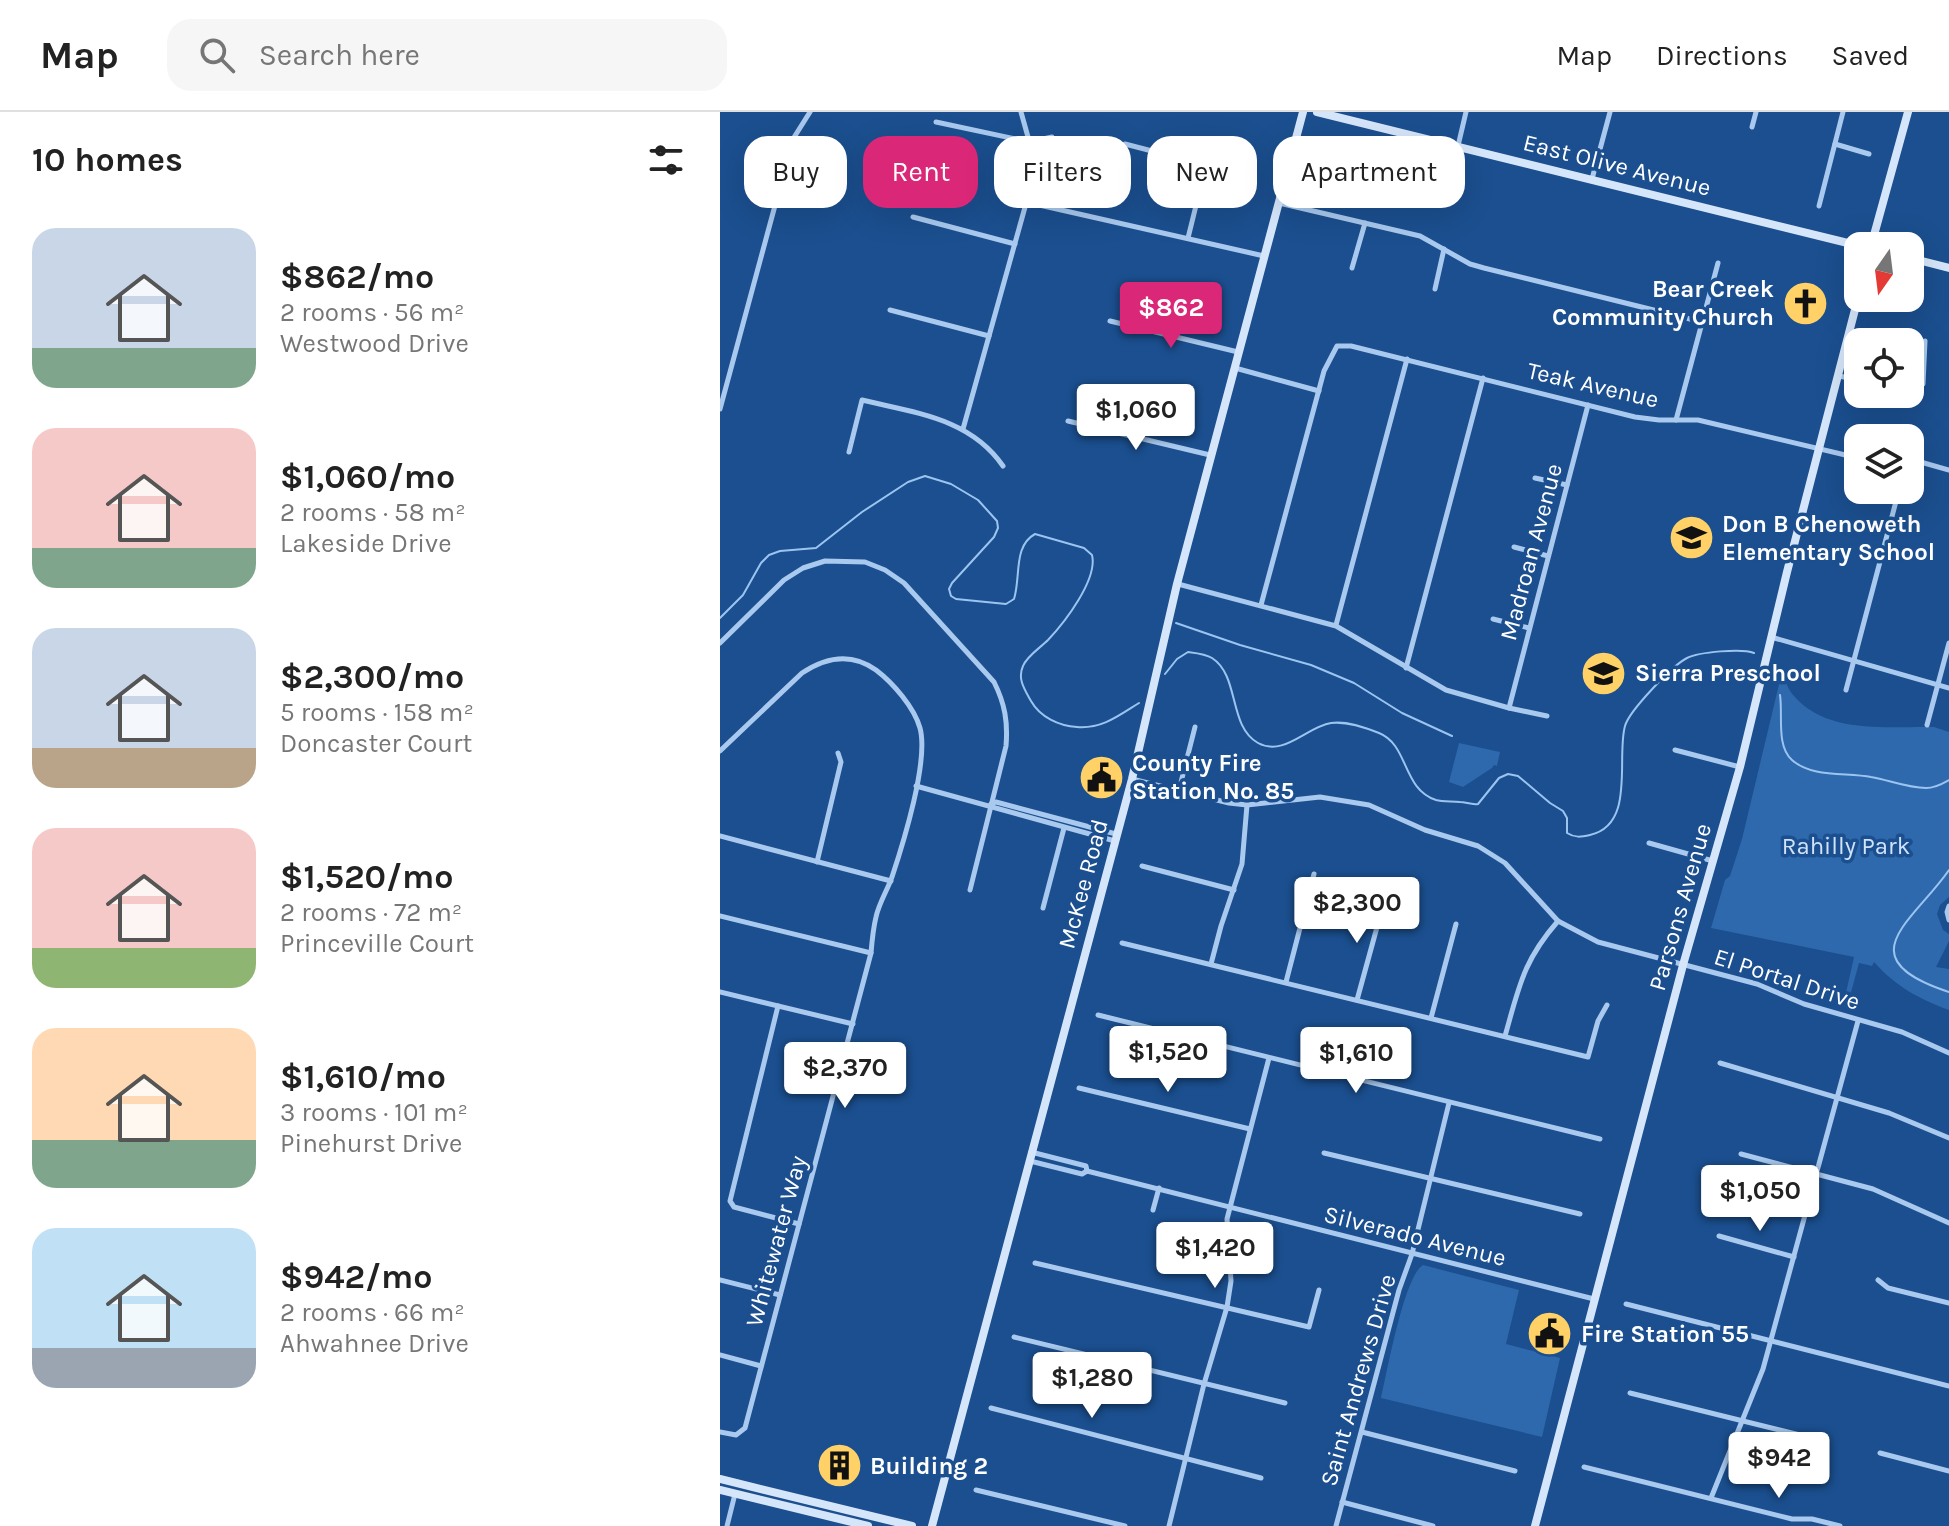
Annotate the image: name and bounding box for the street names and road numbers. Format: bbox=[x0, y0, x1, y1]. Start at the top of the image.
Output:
street label: East Olive Avenue bbox=[1520, 128, 1714, 202]
street label: Teak Avenue bbox=[1525, 356, 1661, 414]
street label: Madroan Avenue bbox=[1494, 461, 1568, 643]
street label: McKee Road bbox=[1052, 816, 1114, 952]
street label: Parsons Avenue bbox=[1643, 820, 1717, 994]
street label: El Portal Drive bbox=[1711, 942, 1863, 1016]
street label: Whitewater Way bbox=[740, 1152, 812, 1330]
street label: Silverado Avenue bbox=[1321, 1200, 1509, 1272]
street label: Saint Andrews Drive bbox=[1314, 1271, 1402, 1489]

